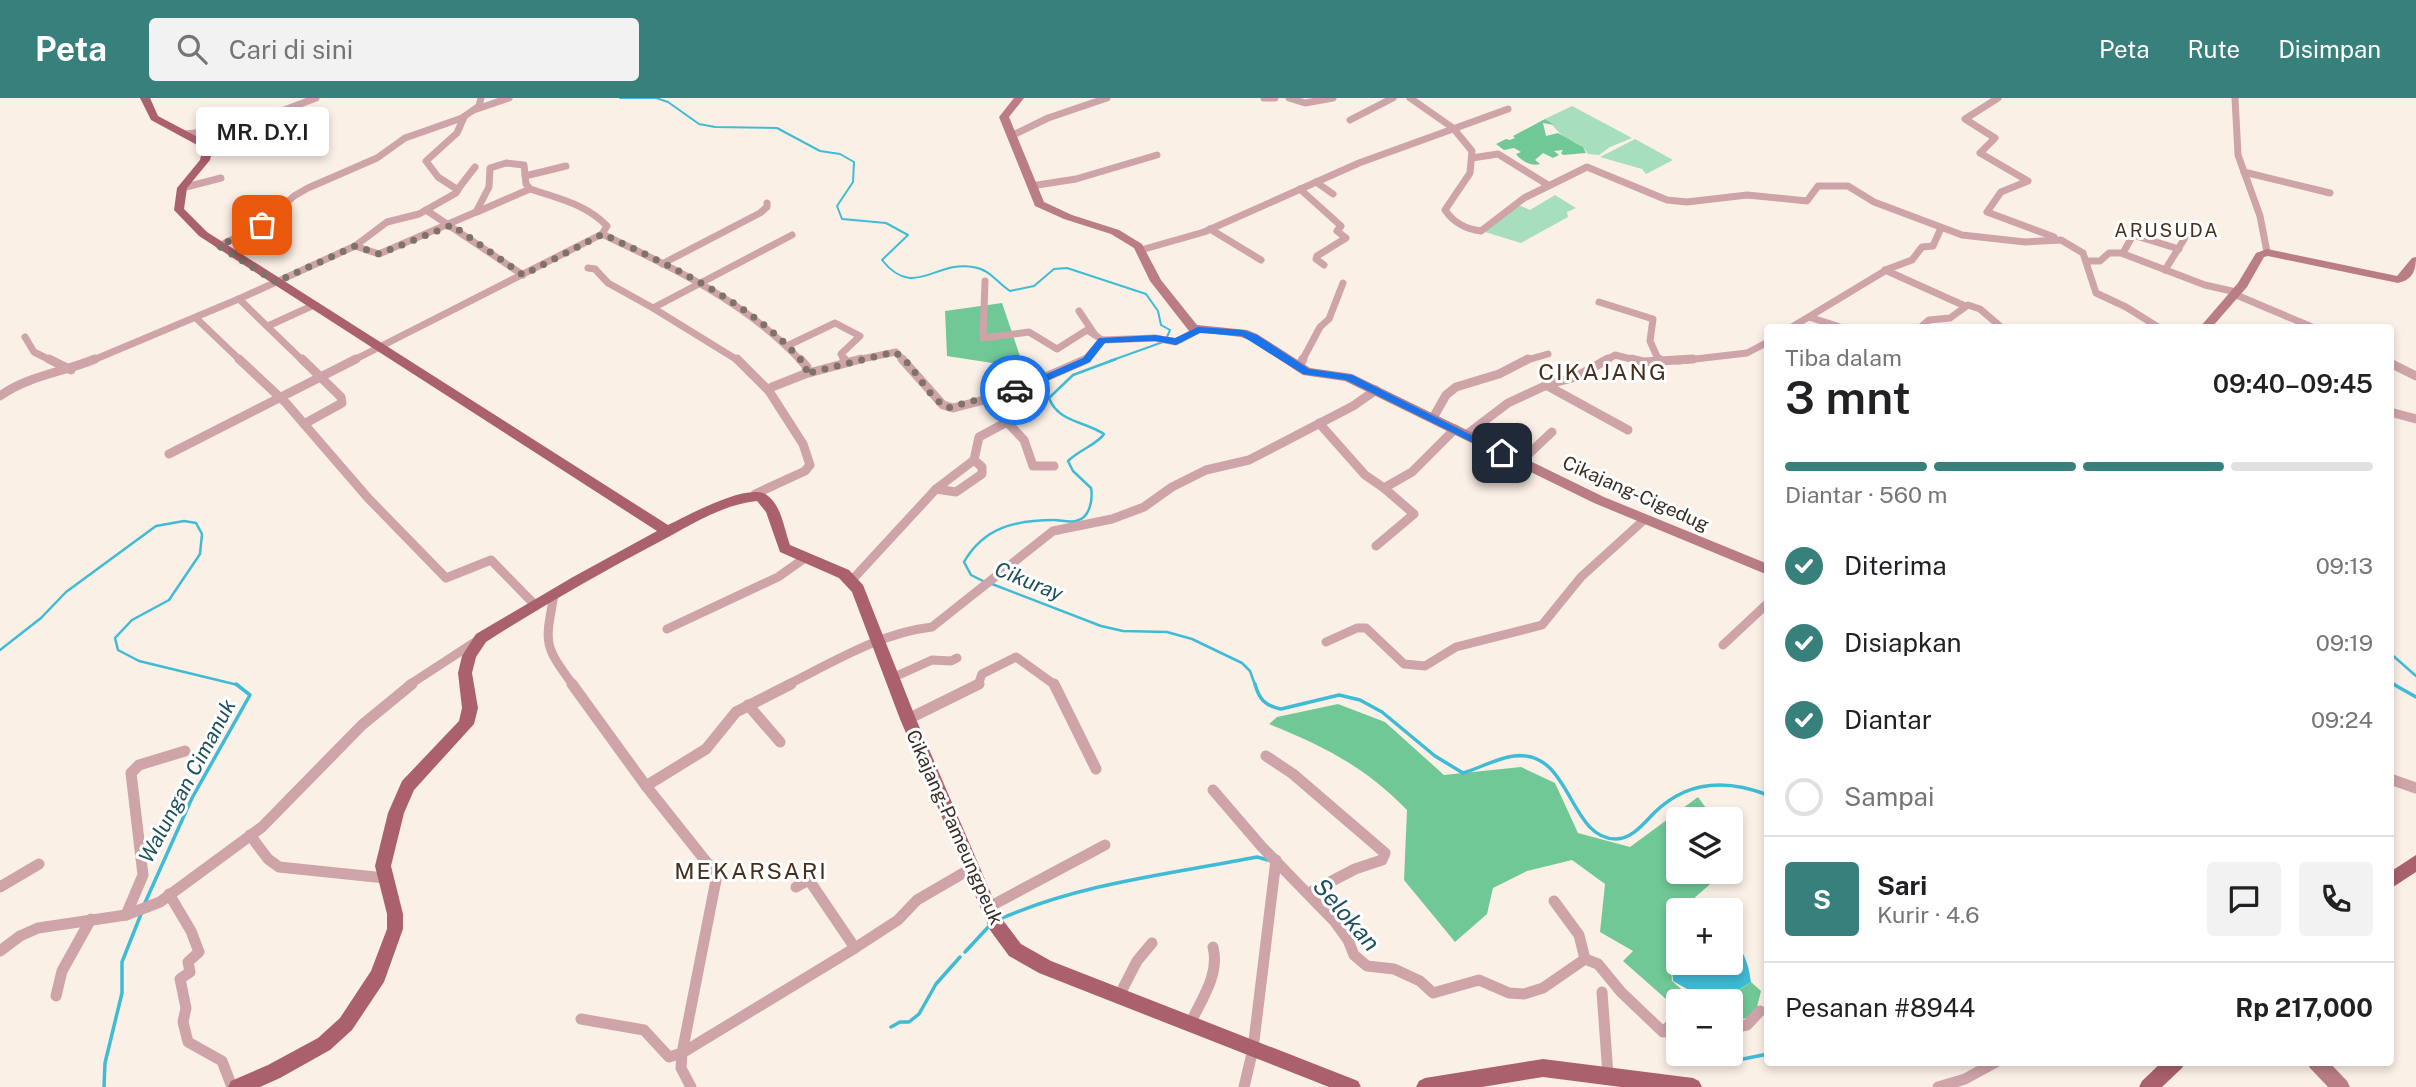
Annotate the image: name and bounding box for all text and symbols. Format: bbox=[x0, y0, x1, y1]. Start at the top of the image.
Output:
search box bbox=[149, 18, 639, 81]
text: Peta bbox=[35, 30, 107, 68]
icon: search bbox=[173, 30, 211, 68]
text: Cari di sini bbox=[229, 34, 353, 65]
text: Peta bbox=[2099, 35, 2150, 63]
text: Rute bbox=[2188, 35, 2240, 63]
text: Disimpan bbox=[2278, 35, 2381, 63]
callout: MR. D.Y.I bbox=[196, 106, 328, 155]
text: MR. D.Y.I bbox=[216, 118, 309, 145]
pin bbox=[232, 195, 292, 255]
icon: bag bbox=[243, 206, 281, 244]
district label: ARUSUDA bbox=[2114, 219, 2220, 241]
text: Tiba dalam bbox=[1785, 344, 1902, 371]
courier bbox=[980, 355, 1050, 425]
district label: CIKAJANG bbox=[1538, 358, 1668, 385]
text: 09:40–09:45 bbox=[2213, 368, 2373, 399]
text: 3 mnt bbox=[1785, 370, 1911, 424]
icon: car bbox=[996, 371, 1034, 409]
pin bbox=[1472, 423, 1532, 483]
icon: home bbox=[1483, 434, 1521, 472]
street label: Cikajang-Cigedug bbox=[1559, 451, 1713, 535]
text: Diantar · 560 m bbox=[1785, 481, 1947, 508]
icon: check bbox=[1785, 547, 1823, 585]
text: Diterima bbox=[1844, 550, 1947, 581]
text: 09:13 bbox=[2316, 552, 2373, 579]
water label: Cikuray bbox=[991, 556, 1067, 606]
icon: check bbox=[1785, 624, 1823, 662]
text: Disiapkan bbox=[1844, 627, 1962, 658]
text: 09:19 bbox=[2316, 629, 2373, 656]
water label: Walungan Cimanuk bbox=[133, 694, 241, 867]
icon: check bbox=[1785, 701, 1823, 739]
text: Diantar bbox=[1844, 704, 1932, 735]
text: 09:24 bbox=[2311, 706, 2373, 733]
street label: Cikajang-Pameungpeuk bbox=[902, 726, 1008, 928]
text: Sampai bbox=[1844, 781, 1934, 812]
map controls bbox=[1666, 807, 1743, 1066]
button: layers bbox=[1666, 807, 1743, 884]
district label: MEKARSARI bbox=[674, 857, 828, 884]
button: chat bbox=[2207, 862, 2281, 936]
button: phone bbox=[2299, 862, 2373, 936]
text: Sari bbox=[1877, 870, 1927, 901]
water label: Selokan bbox=[1308, 872, 1386, 956]
text: S bbox=[1813, 884, 1831, 915]
button: + bbox=[1666, 898, 1743, 975]
text: Kurir · 4.6 bbox=[1877, 901, 1980, 928]
button: − bbox=[1666, 989, 1743, 1066]
text: Pesanan #8944 bbox=[1785, 992, 1975, 1023]
text: Rp 217,000 bbox=[2235, 992, 2373, 1023]

